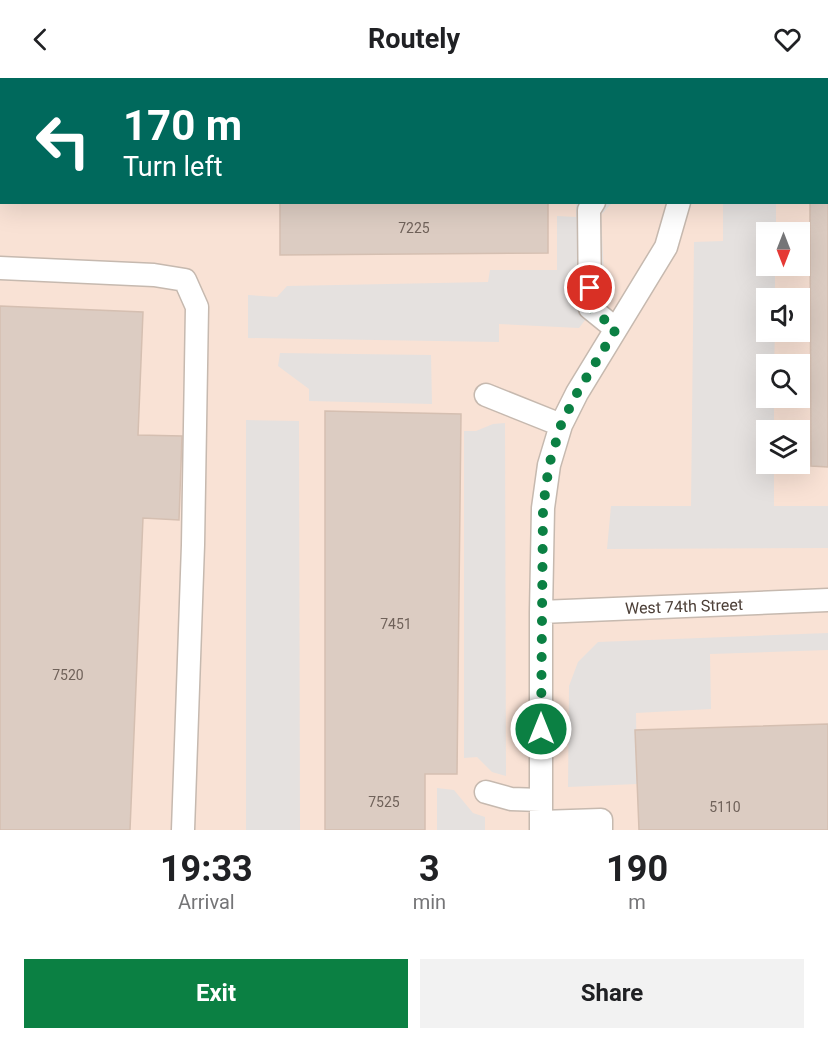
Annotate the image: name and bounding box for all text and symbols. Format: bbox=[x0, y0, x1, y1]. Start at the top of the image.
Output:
icon: back bbox=[24, 23, 57, 56]
text: Routely bbox=[368, 23, 460, 55]
icon: heart bbox=[771, 23, 804, 56]
text: 170 m bbox=[123, 101, 242, 150]
icon: left bbox=[24, 102, 102, 180]
text: Turn left bbox=[123, 151, 223, 183]
house number: 7225 bbox=[398, 220, 430, 236]
north arrow bbox=[756, 222, 810, 276]
map controls bbox=[756, 222, 810, 474]
pin bbox=[564, 262, 615, 313]
icon: arrive bbox=[573, 271, 606, 304]
button: sound bbox=[756, 288, 810, 342]
button: search bbox=[756, 354, 810, 408]
button: layers bbox=[756, 420, 810, 474]
street label: West 74th Street bbox=[625, 595, 743, 618]
house number: 7451 bbox=[380, 616, 412, 632]
house number: 7520 bbox=[52, 667, 84, 683]
position arrow bbox=[509, 697, 573, 761]
house number: 7525 bbox=[368, 794, 400, 810]
house number: 5110 bbox=[709, 799, 741, 815]
text: 19:33 bbox=[160, 848, 253, 890]
text: 3 bbox=[419, 848, 440, 890]
text: 190 bbox=[606, 848, 668, 890]
text: Arrival bbox=[178, 890, 235, 914]
text: min bbox=[413, 890, 446, 914]
text: m bbox=[628, 890, 646, 914]
button: Exit bbox=[24, 959, 408, 1028]
button: Share bbox=[420, 959, 804, 1028]

